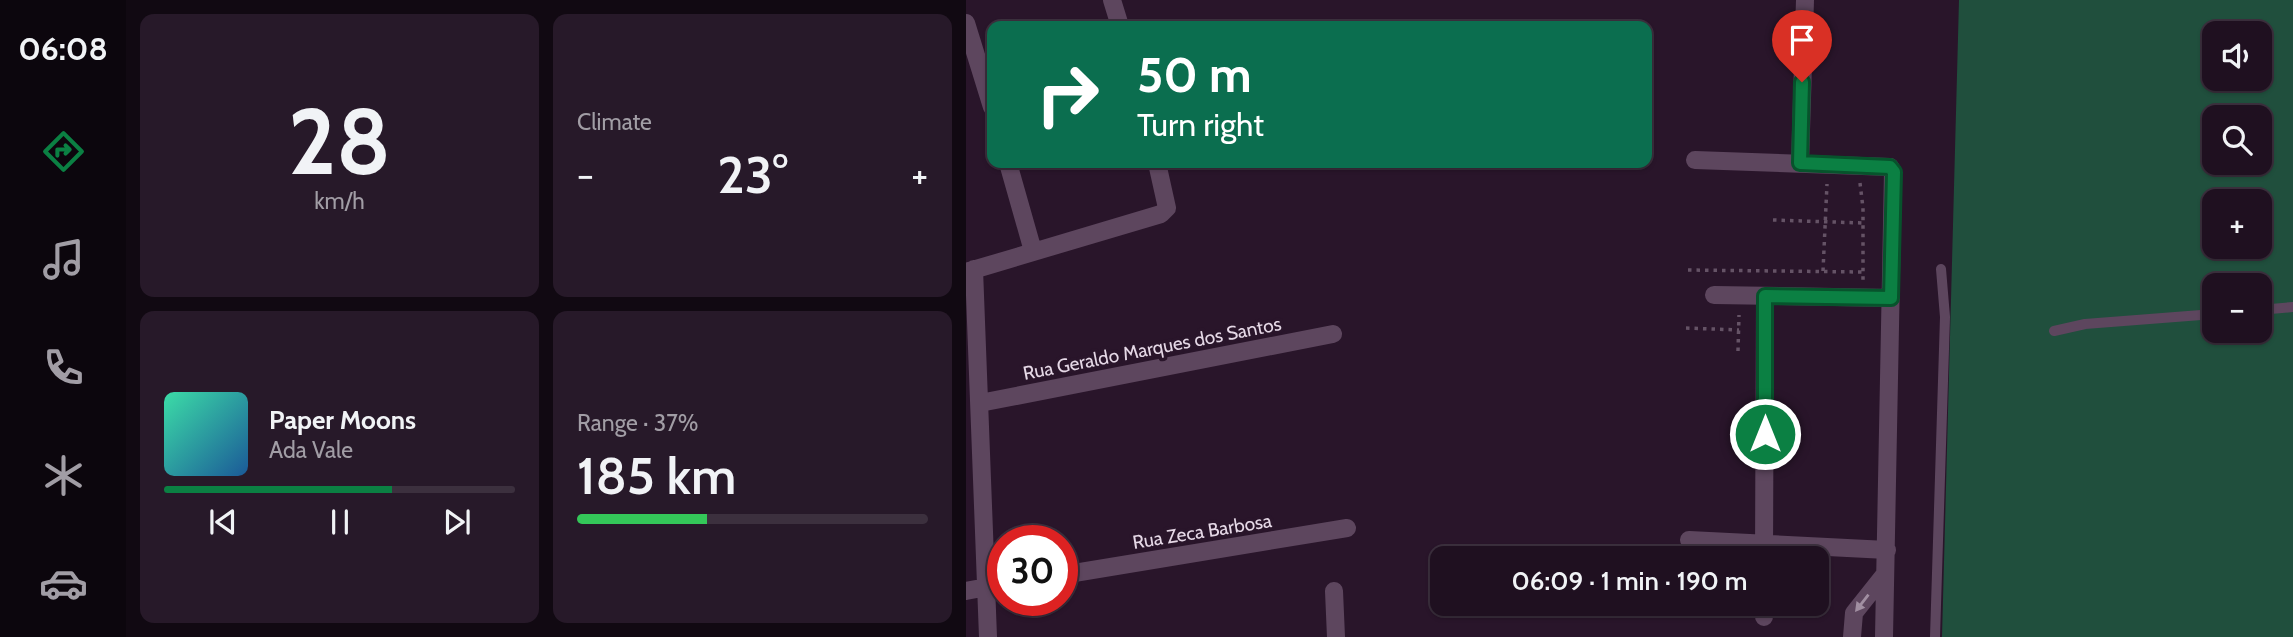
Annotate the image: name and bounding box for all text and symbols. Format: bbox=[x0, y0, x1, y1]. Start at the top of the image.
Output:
pin bbox=[1772, 10, 1832, 82]
icon: arrive bbox=[1783, 21, 1821, 59]
map controls bbox=[2202, 21, 2272, 343]
button: sound bbox=[2202, 21, 2272, 91]
text: 06:08 bbox=[18, 29, 108, 68]
text: 50 m bbox=[1137, 45, 1252, 104]
icon: right bbox=[1022, 49, 1113, 140]
text: 28 bbox=[288, 86, 391, 197]
text: Turn right bbox=[1137, 105, 1264, 144]
button: search bbox=[2202, 105, 2272, 175]
text: Climate bbox=[577, 108, 652, 136]
icon: directions bbox=[39, 127, 88, 176]
text: 23° bbox=[717, 143, 788, 206]
text: − bbox=[577, 151, 594, 198]
text: + bbox=[911, 151, 928, 198]
text: km/h bbox=[314, 187, 365, 215]
button: + bbox=[2202, 189, 2272, 259]
icon: music bbox=[39, 235, 88, 284]
button: − bbox=[2202, 273, 2272, 343]
street label: Rua Geraldo Marques dos Santos bbox=[1021, 312, 1283, 385]
icon: phone bbox=[39, 343, 88, 392]
position arrow bbox=[1728, 397, 1802, 471]
text: Paper Moons bbox=[269, 404, 416, 436]
text: Range · 37% bbox=[577, 409, 698, 437]
text: Ada Vale bbox=[269, 436, 353, 464]
text: 185 km bbox=[577, 444, 736, 507]
icon: climate bbox=[39, 451, 88, 500]
icon: previous bbox=[204, 503, 242, 541]
icon: pause bbox=[321, 503, 359, 541]
icon: next bbox=[438, 503, 476, 541]
street label: Rua Zeca Barbosa bbox=[1131, 509, 1273, 554]
speed limit sign: 30 bbox=[987, 525, 1078, 616]
icon: car bbox=[39, 559, 88, 608]
text: 06:09 · 1 min · 190 m bbox=[1512, 565, 1747, 597]
one-way arrow bbox=[1855, 594, 1870, 612]

